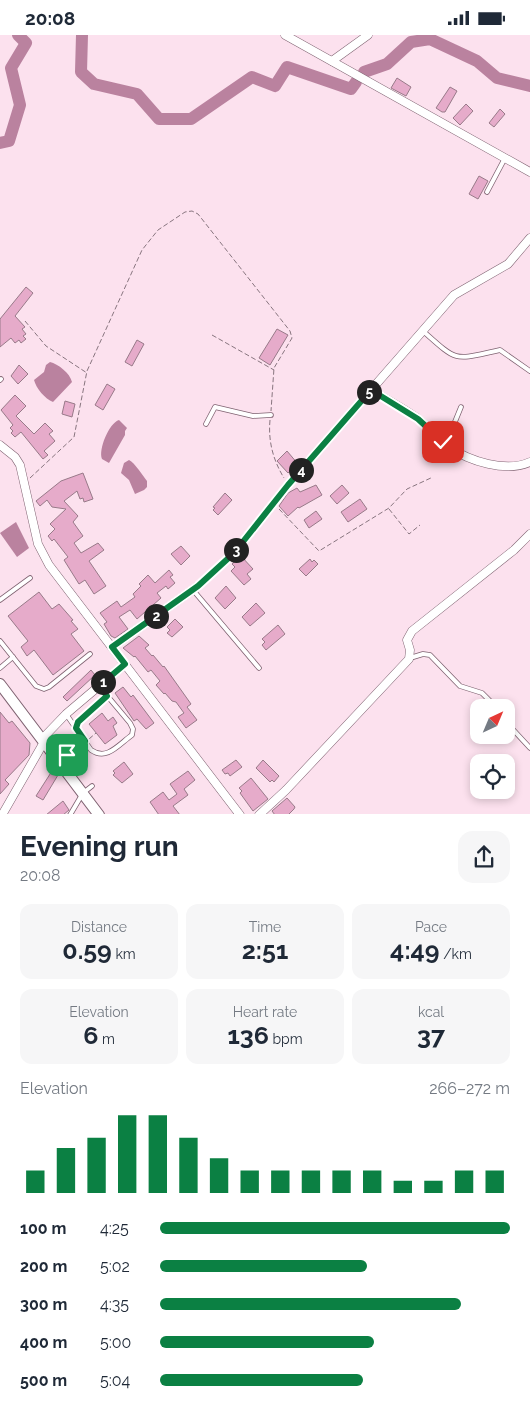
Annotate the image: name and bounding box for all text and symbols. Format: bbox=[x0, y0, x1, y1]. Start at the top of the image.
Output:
text: 20:08 bbox=[25, 7, 75, 29]
pin: 5 bbox=[356, 379, 382, 405]
text: 5 bbox=[366, 384, 373, 400]
pin bbox=[422, 421, 464, 463]
icon: check bbox=[429, 428, 457, 456]
pin: 4 bbox=[288, 457, 314, 483]
text: 4 bbox=[298, 462, 306, 478]
pin: 3 bbox=[224, 537, 248, 563]
text: 3 bbox=[233, 542, 240, 558]
pin: 2 bbox=[144, 603, 168, 629]
text: 2 bbox=[153, 608, 160, 624]
pin: 1 bbox=[90, 669, 116, 695]
text: 1 bbox=[100, 674, 107, 690]
north arrow bbox=[470, 699, 515, 744]
map controls bbox=[470, 699, 515, 799]
pin bbox=[46, 734, 88, 776]
icon: arrive bbox=[53, 741, 81, 769]
button: locate bbox=[470, 754, 515, 799]
text: Evening run bbox=[20, 830, 179, 863]
button: share bbox=[458, 831, 510, 883]
text: 20:08 bbox=[20, 866, 60, 885]
text: Distance bbox=[71, 919, 127, 935]
text: Time bbox=[249, 919, 281, 935]
text: Pace bbox=[415, 919, 447, 935]
text: 0.59 bbox=[62, 935, 112, 965]
text: 2:51 bbox=[242, 935, 288, 965]
text: 4:49 bbox=[390, 935, 440, 965]
text: km bbox=[112, 946, 136, 962]
text: /km bbox=[440, 946, 472, 962]
text: Elevation bbox=[69, 1004, 129, 1020]
text: Heart rate bbox=[233, 1004, 297, 1020]
text: kcal bbox=[418, 1004, 444, 1020]
text: 6 bbox=[83, 1020, 98, 1050]
text: 136 bbox=[227, 1020, 269, 1050]
text: 37 bbox=[417, 1020, 445, 1050]
text: m bbox=[98, 1031, 115, 1047]
text: bpm bbox=[269, 1031, 303, 1047]
text: Elevation bbox=[20, 1079, 88, 1098]
text: 266–272 m bbox=[429, 1079, 510, 1098]
text: 100 m bbox=[20, 1219, 66, 1238]
text: 4:25 bbox=[100, 1219, 129, 1238]
text: 200 m bbox=[20, 1257, 67, 1276]
text: 5:02 bbox=[100, 1257, 130, 1276]
text: 300 m bbox=[20, 1295, 67, 1314]
text: 4:35 bbox=[100, 1295, 129, 1314]
text: 400 m bbox=[20, 1333, 68, 1352]
text: 5:00 bbox=[100, 1333, 131, 1352]
text: 500 m bbox=[20, 1371, 67, 1390]
text: 5:04 bbox=[100, 1371, 130, 1390]

